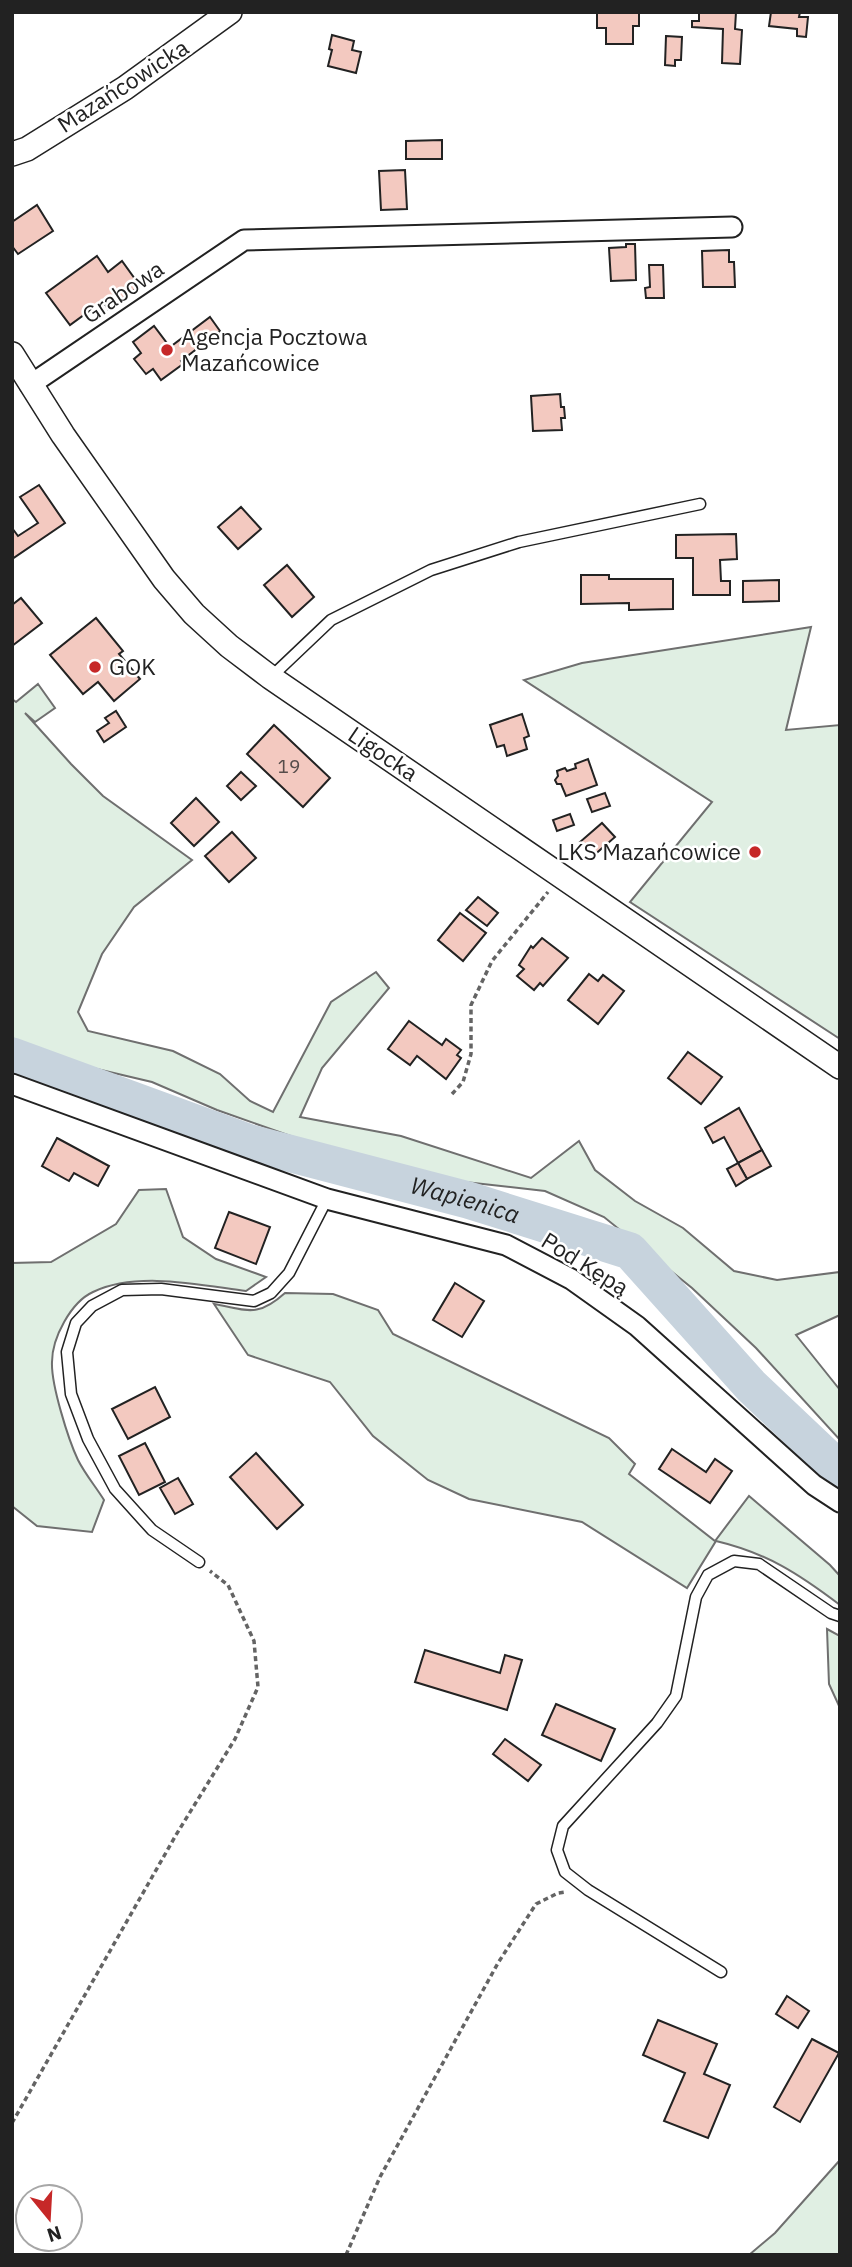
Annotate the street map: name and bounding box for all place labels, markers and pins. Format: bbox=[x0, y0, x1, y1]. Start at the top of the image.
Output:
place label: Agencja Pocztowa Mazańcowice bbox=[181, 321, 368, 377]
marker: Agencja Pocztowa Mazańcowice bbox=[159, 342, 175, 358]
place label: GOK bbox=[109, 651, 156, 681]
marker: GOK bbox=[87, 659, 103, 675]
place label: LKS Mazańcowice bbox=[558, 836, 741, 866]
marker: LKS Mazańcowice bbox=[747, 844, 763, 860]

